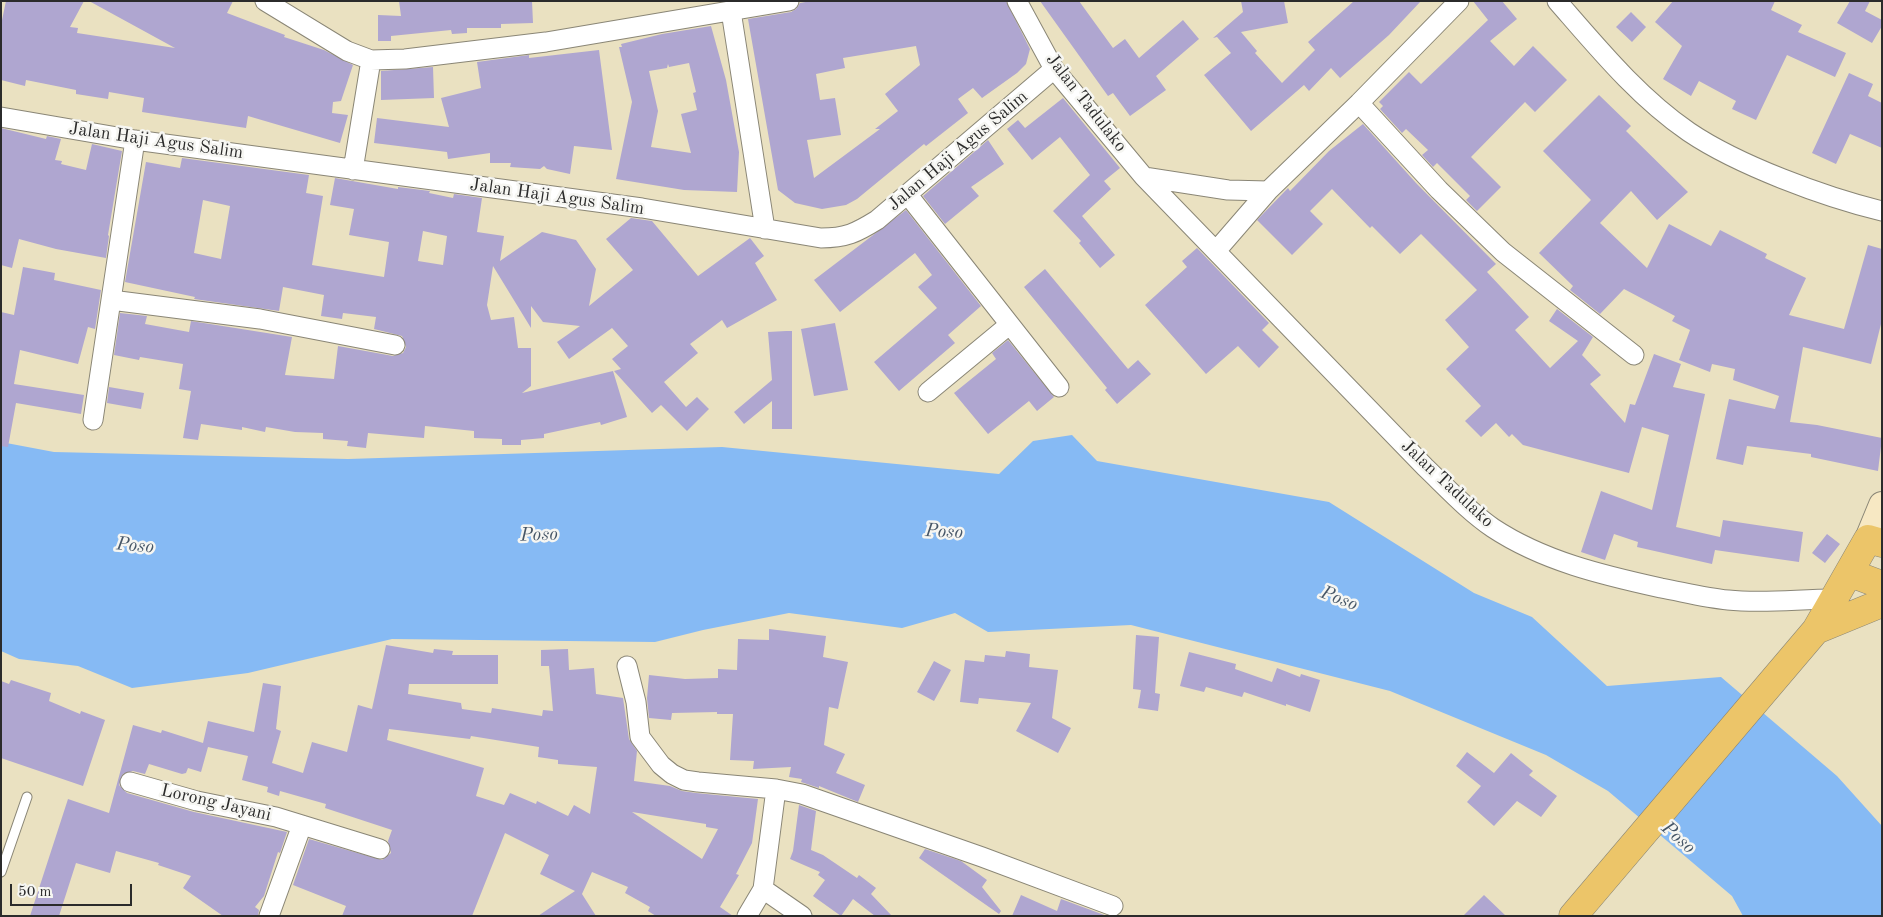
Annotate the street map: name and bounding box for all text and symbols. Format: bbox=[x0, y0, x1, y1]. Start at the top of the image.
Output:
street label: Jalan Tadulako bbox=[1041, 49, 1131, 157]
street label: Jalan Haji Agus Salim bbox=[884, 86, 1032, 216]
street label: Jalan Haji Agus Salim bbox=[67, 118, 245, 164]
street label: Jalan Haji Agus Salim bbox=[468, 174, 646, 220]
street label: Jalan Tadulako bbox=[1396, 436, 1498, 532]
water label: Poso bbox=[924, 520, 964, 544]
water label: Poso bbox=[520, 523, 558, 547]
water label: Poso bbox=[115, 533, 155, 559]
water label: Poso bbox=[1317, 582, 1361, 616]
street label: Lorong Jayani bbox=[159, 780, 273, 826]
water label: Poso bbox=[1656, 817, 1700, 859]
scale bar bbox=[12, 874, 135, 906]
text: 50 m bbox=[18, 885, 52, 900]

